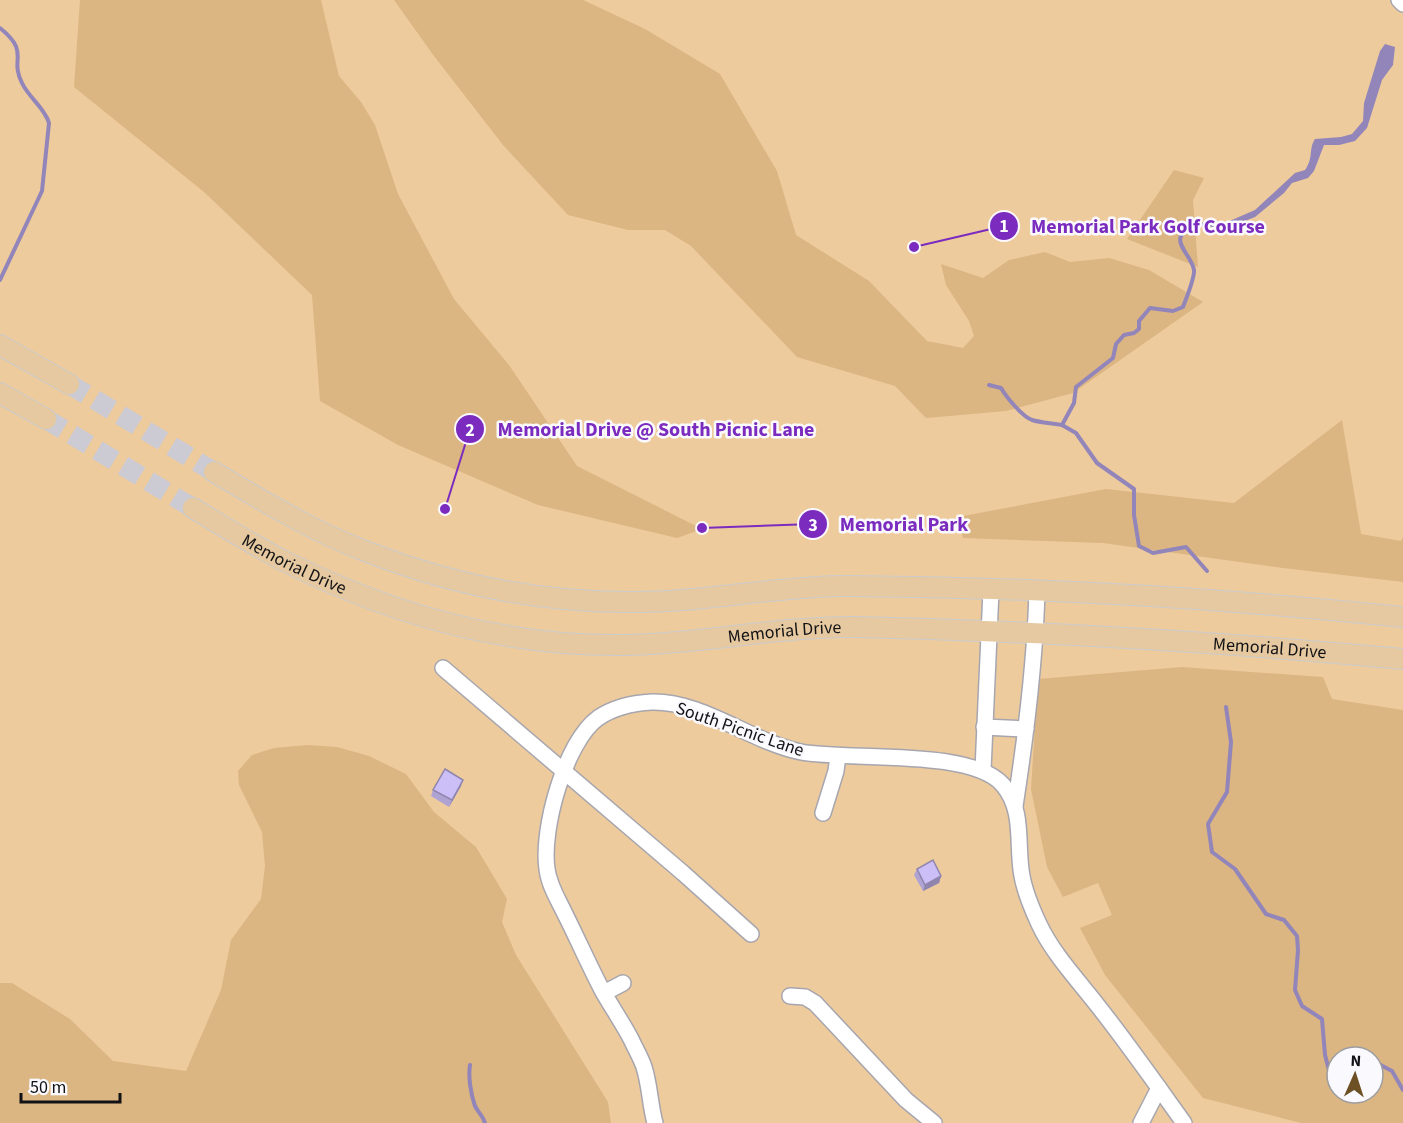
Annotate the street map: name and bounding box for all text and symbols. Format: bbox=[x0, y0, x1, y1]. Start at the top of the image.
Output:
callout: Memorial Park Golf Course bbox=[989, 207, 1277, 245]
text: Memorial Park Golf Course bbox=[1031, 213, 1265, 241]
text: 1 bbox=[999, 214, 1009, 239]
callout: Memorial Drive @ South Picnic Lane bbox=[455, 410, 826, 448]
text: Memorial Drive @ South Picnic Lane bbox=[498, 416, 814, 444]
text: 2 bbox=[465, 418, 475, 443]
callout: Memorial Park bbox=[798, 505, 980, 543]
text: Memorial Park bbox=[840, 511, 968, 539]
text: 3 bbox=[808, 513, 818, 538]
street label: Memorial Drive bbox=[237, 528, 350, 601]
street label: Memorial Drive bbox=[726, 615, 842, 650]
street label: Memorial Drive bbox=[1212, 632, 1328, 665]
street label: South Picnic Lane bbox=[672, 696, 807, 763]
north arrow bbox=[1325, 1045, 1385, 1105]
text: N bbox=[1350, 1050, 1362, 1072]
scale bar bbox=[21, 1066, 120, 1104]
text: 50 m bbox=[30, 1075, 66, 1100]

